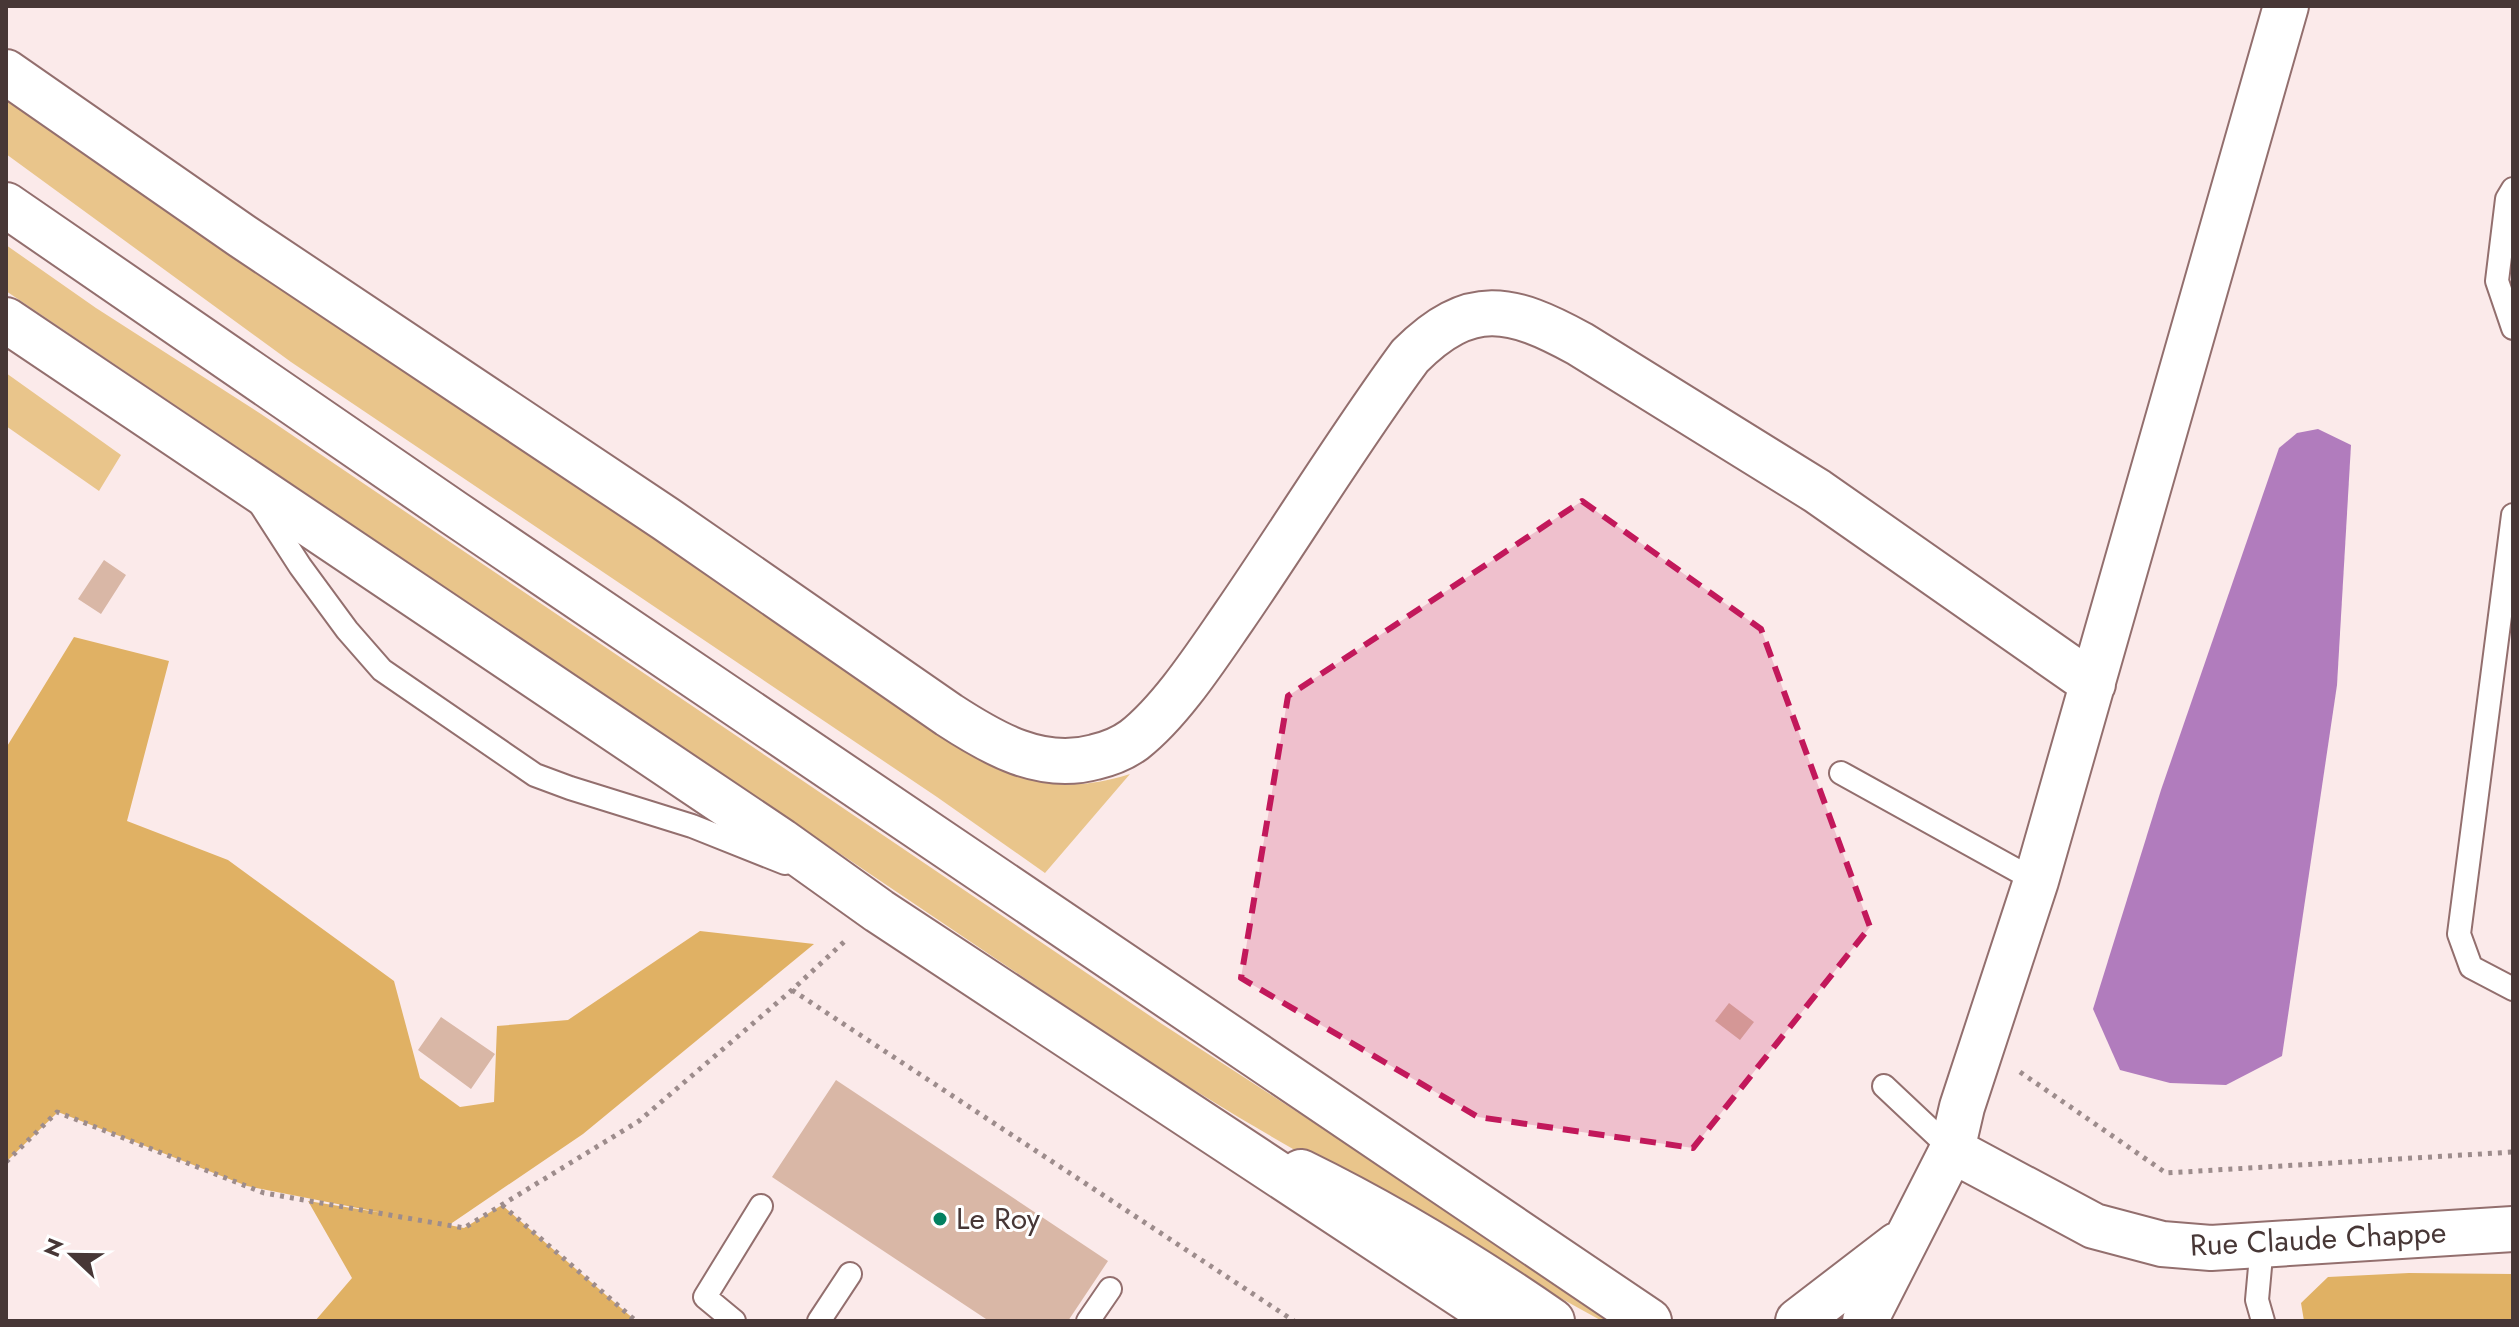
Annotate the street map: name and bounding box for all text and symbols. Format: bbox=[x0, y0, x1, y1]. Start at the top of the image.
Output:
place label: Le Roy bbox=[956, 1197, 1041, 1240]
marker: Le Roy bbox=[931, 1210, 949, 1228]
street label: Rue Claude Chappe bbox=[2189, 1210, 2447, 1267]
north arrow bbox=[32, 1215, 112, 1295]
text: N bbox=[35, 1233, 72, 1262]

